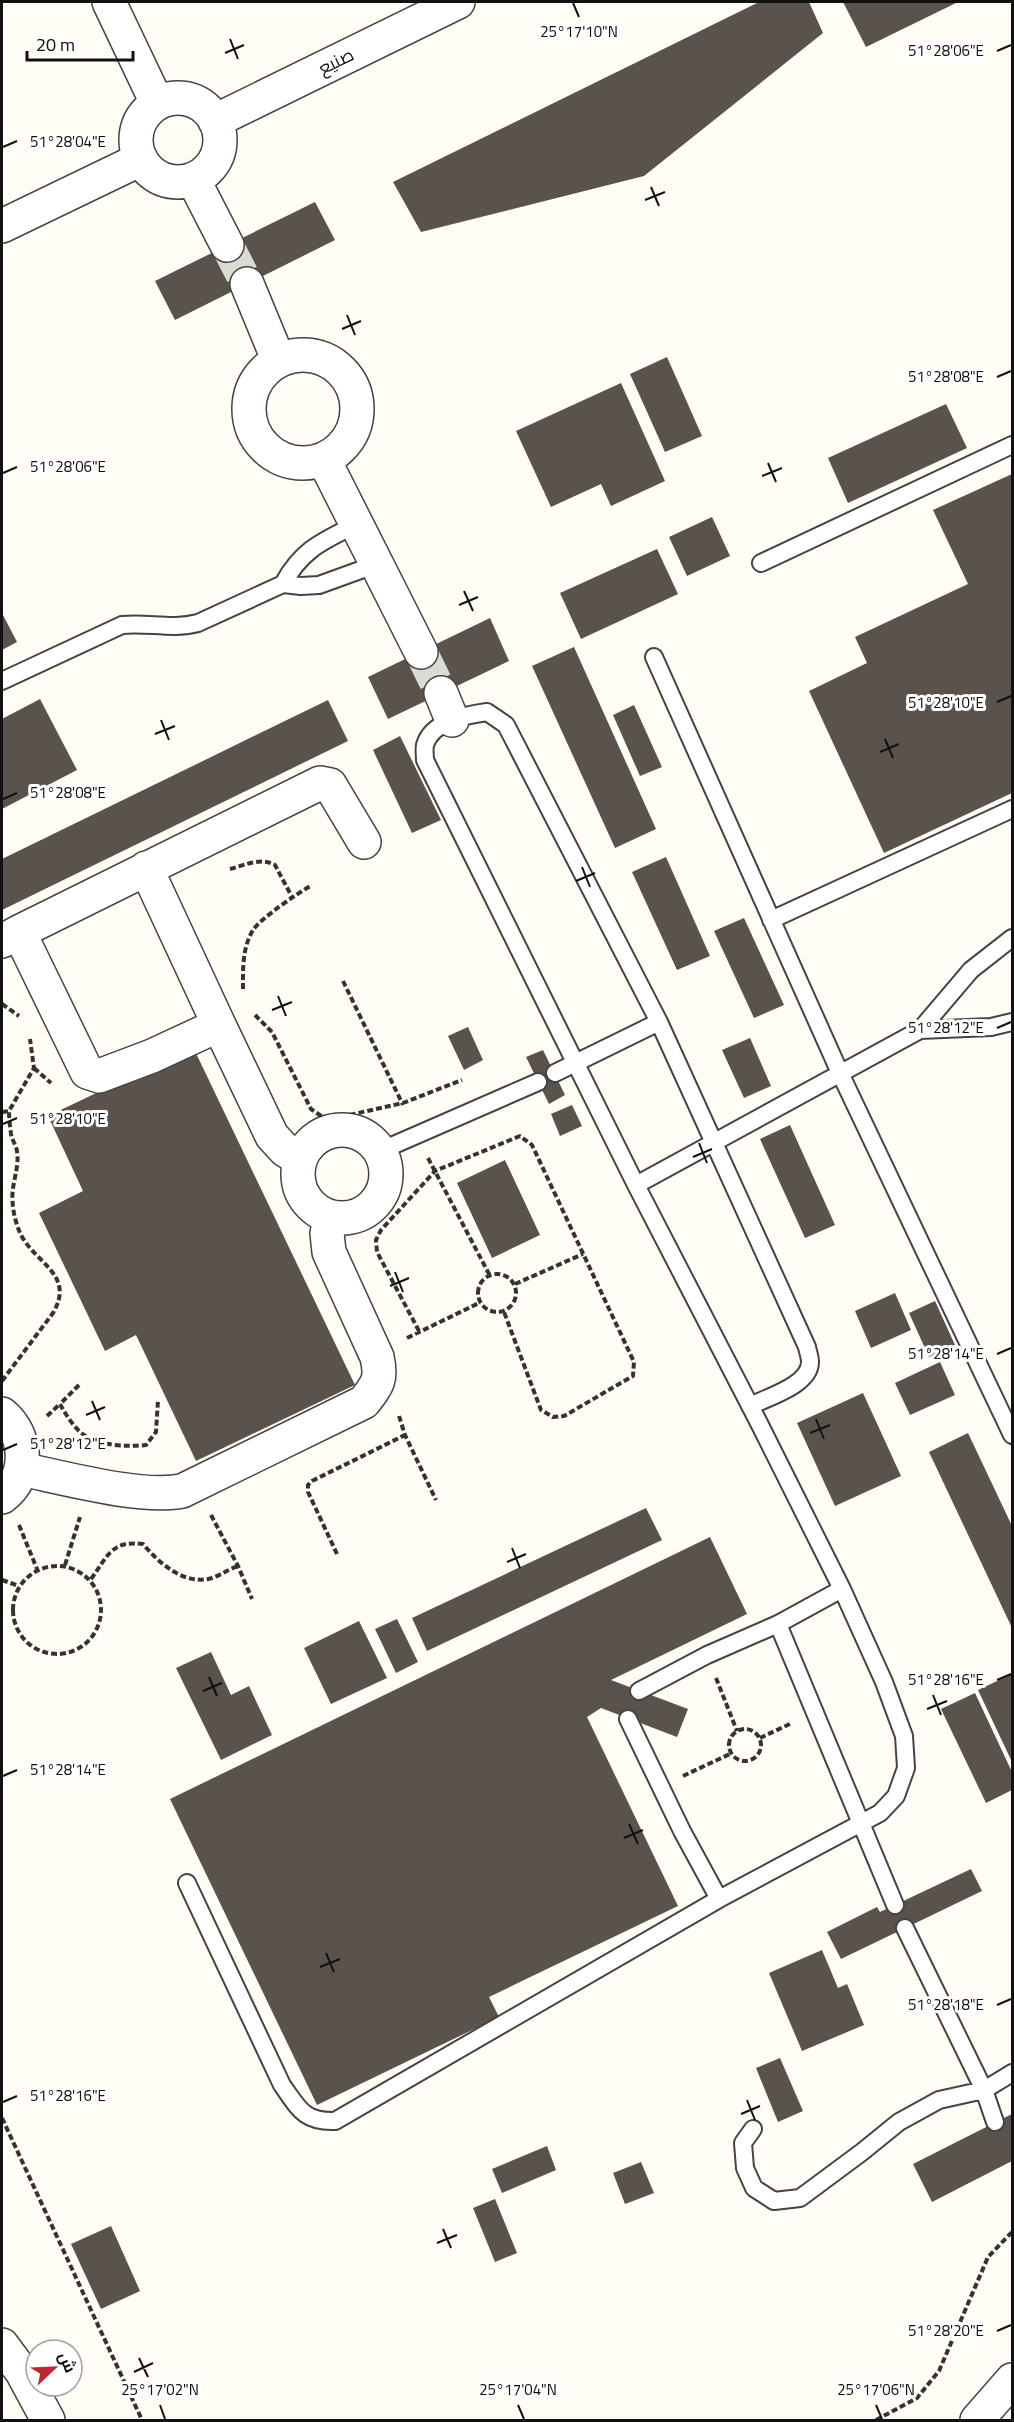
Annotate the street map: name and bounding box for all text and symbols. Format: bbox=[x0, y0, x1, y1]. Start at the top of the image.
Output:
text: 25°17'10"N bbox=[540, 17, 618, 46]
scale bar bbox=[27, 24, 134, 62]
text: 20 m bbox=[36, 28, 75, 61]
text: 51°28'06"E bbox=[908, 36, 984, 65]
street label: صنيع bbox=[312, 38, 360, 84]
text: 51°28'04"E bbox=[30, 127, 106, 156]
text: 51°28'08"E bbox=[908, 362, 984, 391]
text: 51°28'06"E bbox=[30, 452, 106, 481]
text: 51°28'10"E bbox=[908, 688, 984, 717]
text: 51°28'08"E bbox=[30, 778, 106, 807]
text: 51°28'12"E bbox=[908, 1013, 984, 1042]
text: 51°28'10"E bbox=[30, 1104, 106, 1133]
text: 51°28'14"E bbox=[908, 1339, 984, 1368]
text: 51°28'12"E bbox=[30, 1429, 106, 1458]
text: 51°28'16"E bbox=[908, 1665, 984, 1694]
text: 51°28'14"E bbox=[30, 1755, 106, 1784]
text: 51°28'18"E bbox=[908, 1990, 984, 2019]
text: 51°28'16"E bbox=[30, 2081, 106, 2110]
text: 51°28'20"E bbox=[908, 2316, 984, 2345]
north arrow bbox=[24, 2338, 84, 2398]
text: ش bbox=[50, 2347, 86, 2377]
text: 25°17'02"N bbox=[121, 2375, 199, 2404]
text: 25°17'04"N bbox=[479, 2375, 557, 2404]
text: 25°17'06"N bbox=[837, 2375, 915, 2404]

